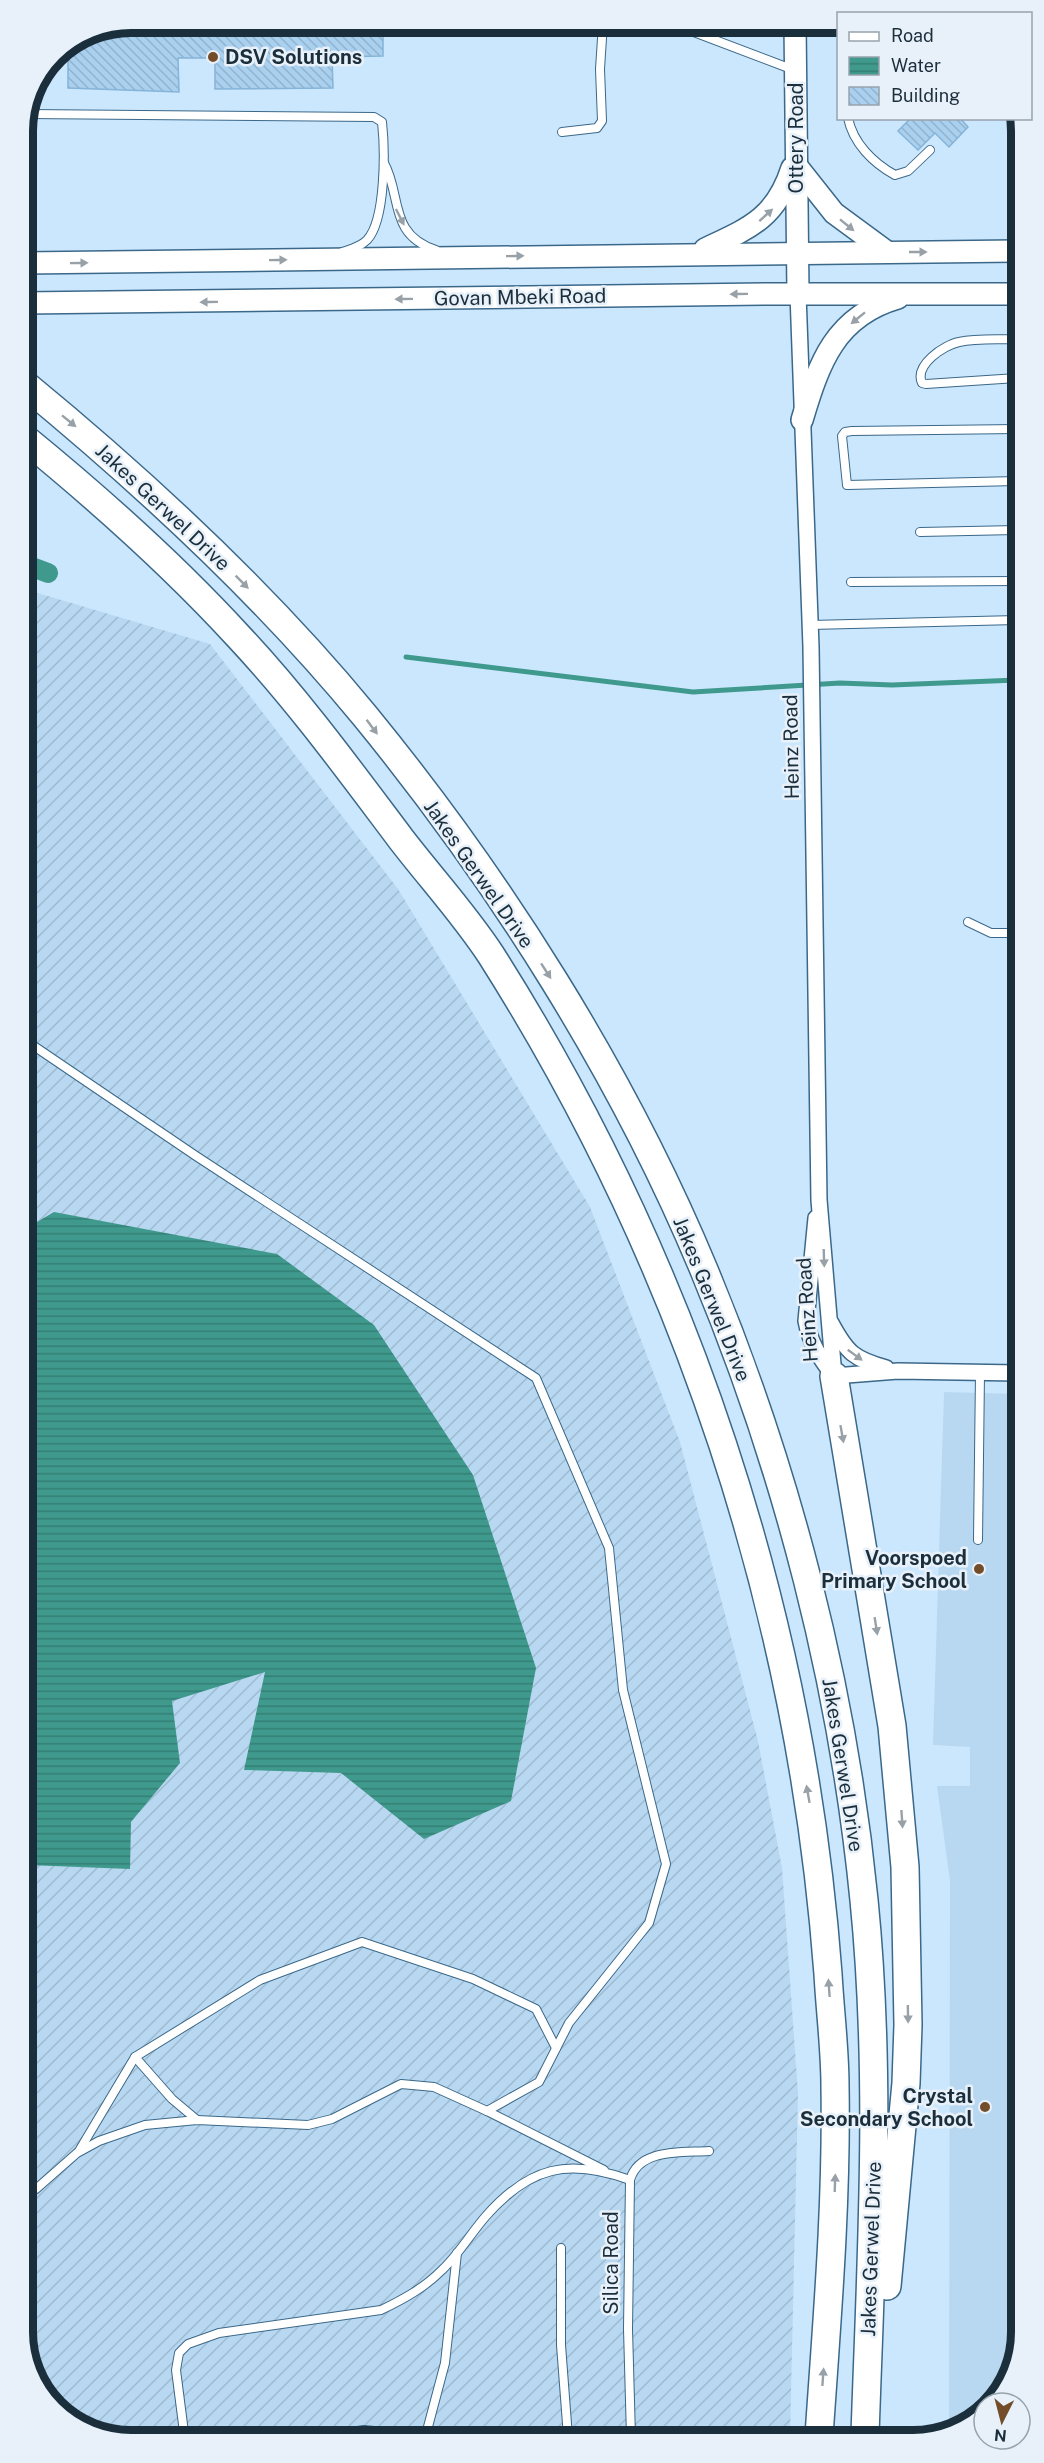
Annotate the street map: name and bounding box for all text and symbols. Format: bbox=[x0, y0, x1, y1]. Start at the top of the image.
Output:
legend bbox=[837, 12, 1032, 120]
text: Road bbox=[891, 25, 934, 46]
place label: DSV Solutions bbox=[225, 45, 362, 69]
marker: DSV Solutions bbox=[206, 50, 220, 64]
text: Water bbox=[891, 55, 941, 76]
street label: Ottery Road bbox=[784, 82, 808, 194]
text: Building bbox=[891, 85, 960, 106]
one-way arrow bbox=[758, 208, 773, 222]
one-way arrow bbox=[395, 209, 405, 226]
one-way arrow bbox=[840, 218, 855, 230]
one-way arrow bbox=[909, 247, 928, 257]
one-way arrow bbox=[506, 251, 525, 260]
one-way arrow bbox=[268, 255, 287, 264]
one-way arrow bbox=[70, 258, 89, 267]
street label: Govan Mbeki Road bbox=[434, 283, 606, 311]
one-way arrow bbox=[730, 289, 749, 299]
one-way arrow bbox=[395, 294, 414, 304]
one-way arrow bbox=[200, 297, 219, 307]
one-way arrow bbox=[850, 312, 866, 325]
one-way arrow bbox=[61, 414, 76, 426]
street label: Jakes Gerwel Drive bbox=[91, 438, 235, 576]
one-way arrow bbox=[235, 574, 249, 588]
street label: Heinz Road bbox=[778, 694, 804, 800]
one-way arrow bbox=[366, 719, 378, 734]
street label: Jakes Gerwel Drive bbox=[419, 795, 539, 953]
one-way arrow bbox=[540, 963, 551, 979]
street label: Jakes Gerwel Drive bbox=[668, 1213, 756, 1385]
one-way arrow bbox=[820, 1249, 829, 1268]
street label: Heinz Road bbox=[791, 1257, 823, 1363]
one-way arrow bbox=[846, 1349, 862, 1361]
one-way arrow bbox=[838, 1424, 847, 1443]
place label: Voorspoed Primary School bbox=[821, 1546, 967, 1593]
marker: Voorspoed Primary School bbox=[972, 1562, 986, 1576]
one-way arrow bbox=[872, 1616, 881, 1635]
street label: Jakes Gerwel Drive bbox=[817, 1677, 869, 1853]
one-way arrow bbox=[804, 1784, 813, 1803]
one-way arrow bbox=[897, 1810, 907, 1829]
one-way arrow bbox=[824, 1978, 833, 1997]
one-way arrow bbox=[903, 2004, 913, 2023]
place label: Crystal Secondary School bbox=[800, 2084, 973, 2131]
marker: Crystal Secondary School bbox=[978, 2100, 992, 2114]
street label: Jakes Gerwel Drive bbox=[856, 2161, 886, 2337]
one-way arrow bbox=[830, 2173, 839, 2192]
street label: Silica Road bbox=[599, 2211, 623, 2315]
one-way arrow bbox=[819, 2368, 828, 2387]
north arrow bbox=[972, 2391, 1032, 2451]
text: N bbox=[993, 2425, 1008, 2446]

